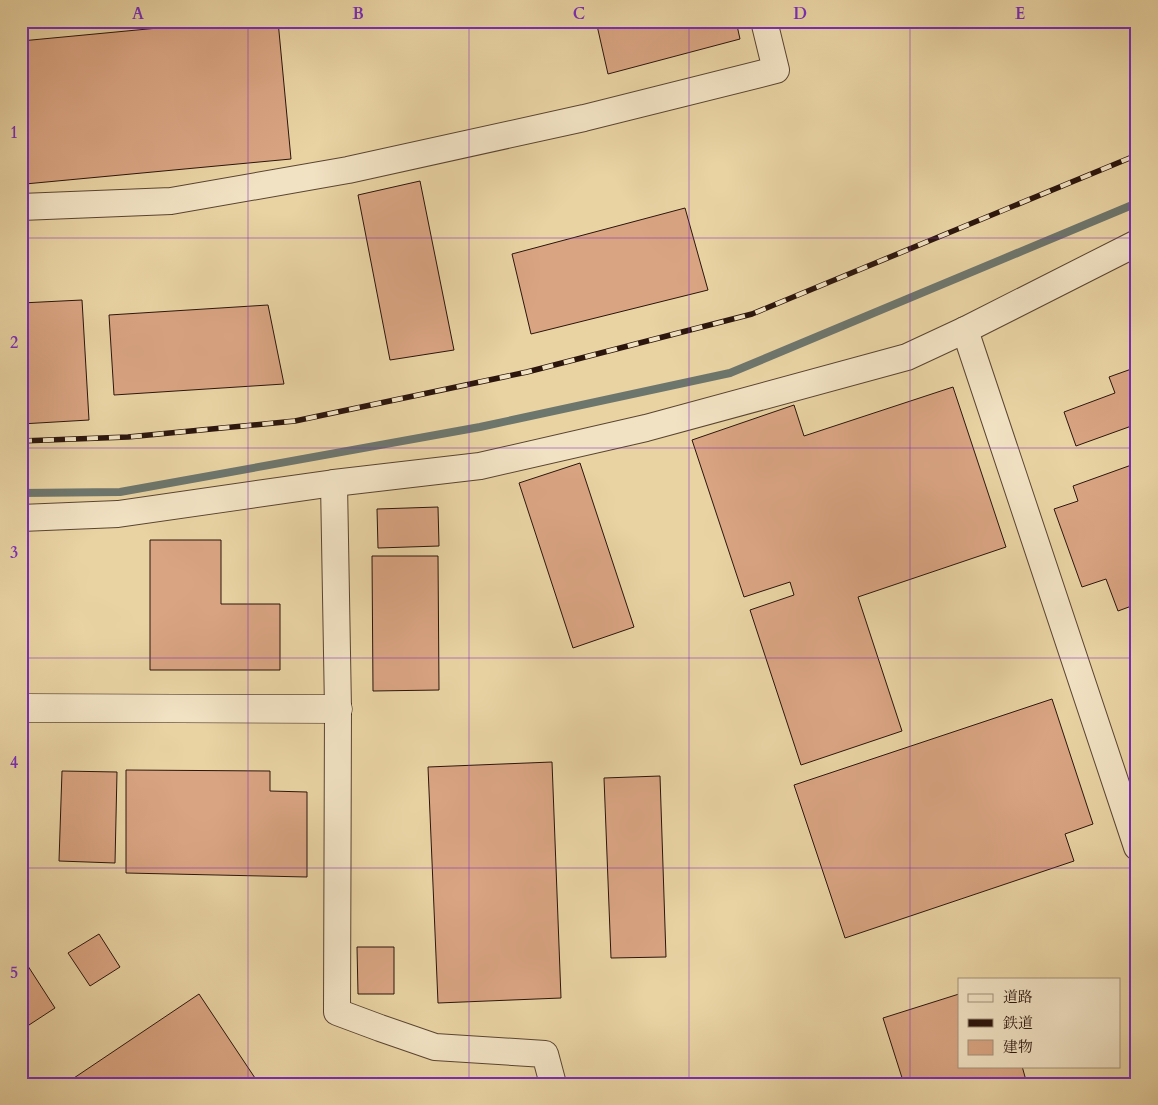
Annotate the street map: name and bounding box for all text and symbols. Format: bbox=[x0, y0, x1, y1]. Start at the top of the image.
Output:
text: A bbox=[132, 3, 144, 25]
text: B bbox=[352, 3, 364, 25]
text: C bbox=[573, 3, 585, 25]
text: D bbox=[793, 3, 807, 25]
text: E bbox=[1015, 3, 1025, 25]
text: 1 bbox=[10, 122, 18, 144]
text: 2 bbox=[10, 332, 18, 354]
text: 3 bbox=[10, 542, 18, 564]
text: 4 bbox=[10, 752, 18, 774]
text: 5 bbox=[10, 962, 18, 984]
legend bbox=[958, 978, 1120, 1068]
text: 道路 bbox=[1003, 987, 1033, 1007]
text: 鉄道 bbox=[1003, 1013, 1033, 1033]
text: 建物 bbox=[1003, 1037, 1033, 1057]

